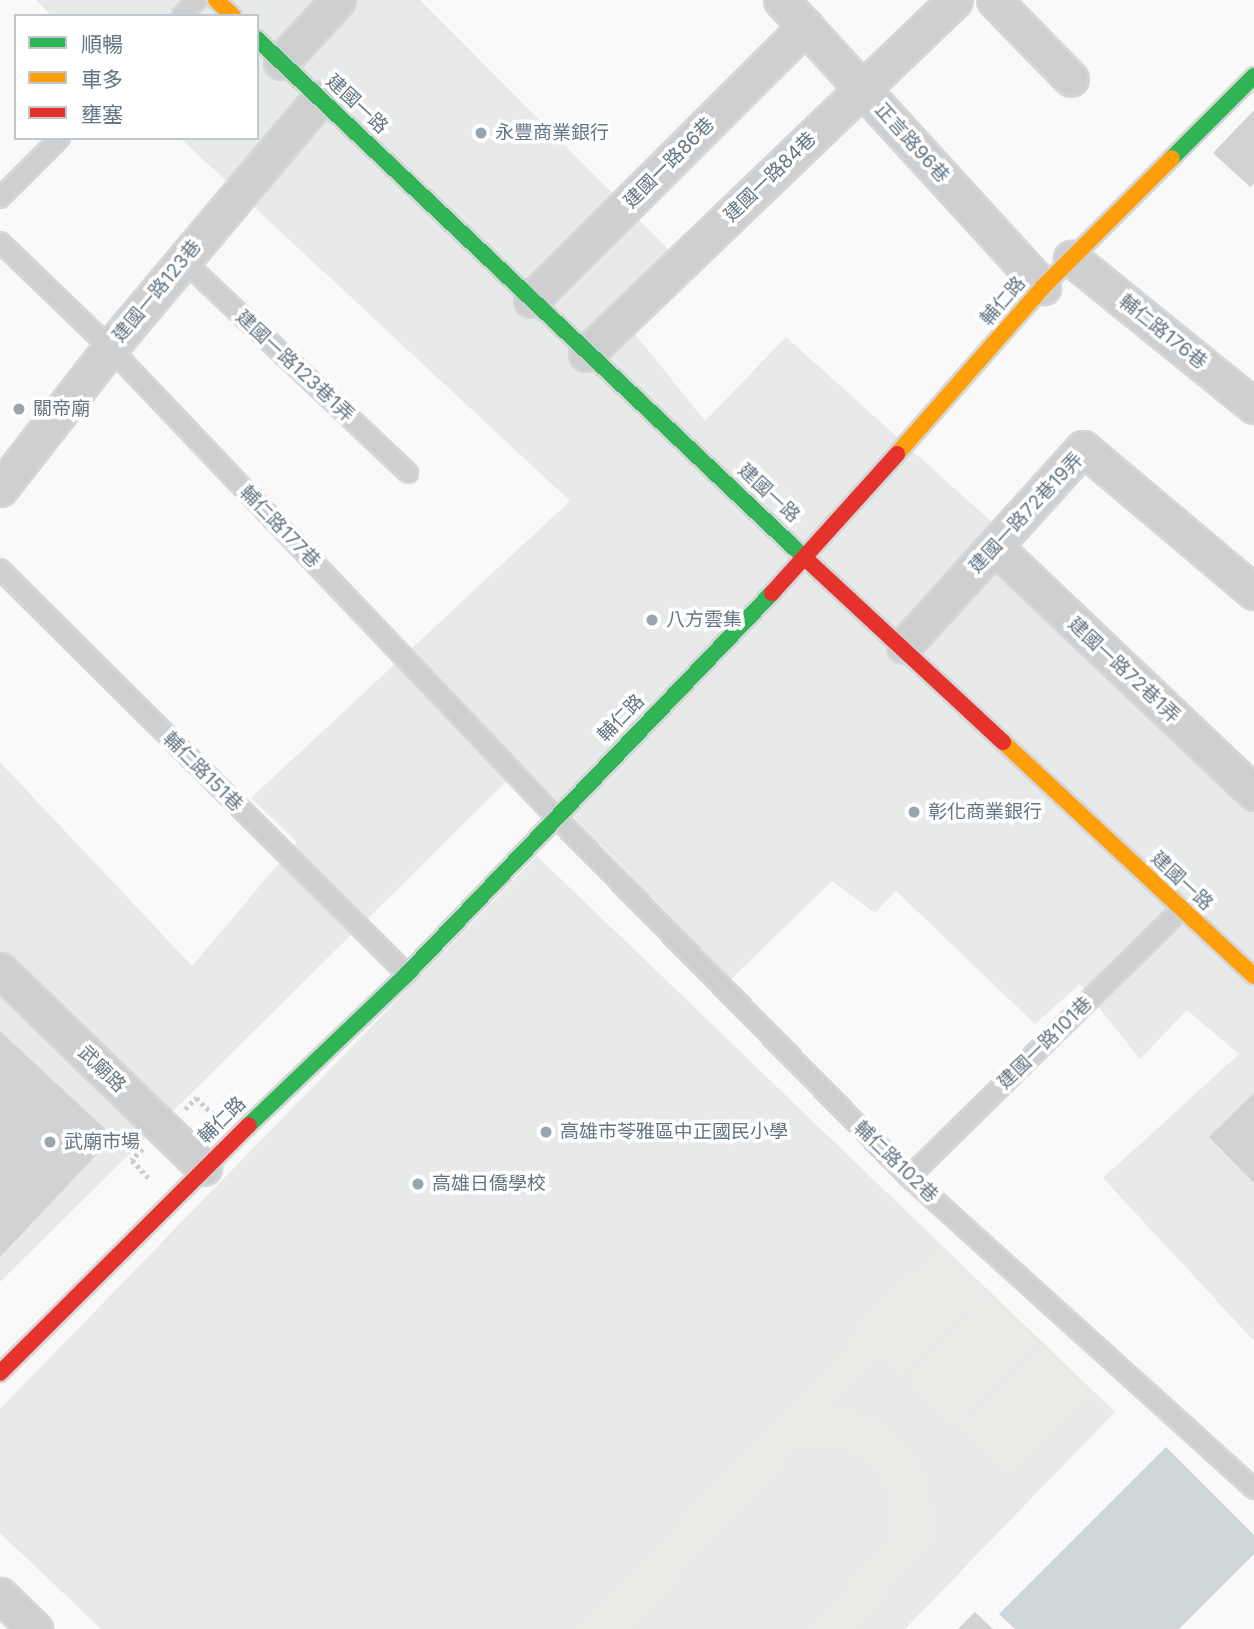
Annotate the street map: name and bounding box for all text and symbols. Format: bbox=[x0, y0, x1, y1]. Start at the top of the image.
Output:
legend bbox=[14, 14, 259, 140]
text: 順暢 bbox=[81, 32, 123, 57]
text: 車多 bbox=[81, 67, 123, 92]
street label: 建國一路 bbox=[321, 70, 393, 138]
street label: 正言路96巷 bbox=[870, 98, 954, 188]
text: 壅塞 bbox=[81, 102, 123, 127]
street label: 建國一路86巷 bbox=[619, 113, 719, 213]
place label: 永豐商業銀行 bbox=[495, 122, 609, 144]
marker: 永豐商業銀行 bbox=[473, 125, 489, 141]
street label: 建國一路84巷 bbox=[719, 127, 821, 227]
street label: 建國一路123巷 bbox=[108, 235, 206, 347]
street label: 輔仁路 bbox=[976, 272, 1030, 330]
street label: 輔仁路176巷 bbox=[1115, 290, 1211, 374]
street label: 建國一路123巷1弄 bbox=[231, 306, 359, 426]
place label: 關帝廟 bbox=[33, 398, 90, 420]
marker: 關帝廟 bbox=[11, 401, 27, 417]
street label: 建國一路72巷19弄 bbox=[965, 448, 1087, 578]
street label: 建國一路 bbox=[733, 459, 805, 527]
street label: 輔仁路177巷 bbox=[235, 481, 325, 573]
place label: 八方雲集 bbox=[666, 609, 742, 631]
marker: 八方雲集 bbox=[644, 612, 660, 628]
street label: 建國一路72巷1弄 bbox=[1064, 613, 1184, 727]
street label: 輔仁路 bbox=[593, 690, 649, 746]
street label: 輔仁路151巷 bbox=[159, 728, 247, 816]
place label: 彰化商業銀行 bbox=[928, 801, 1042, 823]
marker: 彰化商業銀行 bbox=[906, 804, 922, 820]
street label: 建國一路 bbox=[1146, 847, 1218, 915]
street label: 建國一路101巷 bbox=[993, 992, 1097, 1094]
street label: 武廟路 bbox=[74, 1041, 130, 1097]
street label: 輔仁路 bbox=[194, 1092, 250, 1148]
street label: 輔仁路102巷 bbox=[849, 1117, 943, 1207]
place label: 高雄市苓雅區中正國民小學 bbox=[560, 1121, 788, 1143]
marker: 高雄市苓雅區中正國民小學 bbox=[538, 1124, 554, 1140]
place label: 武廟市場 bbox=[64, 1131, 140, 1153]
marker: 武廟市場 bbox=[42, 1134, 58, 1150]
place label: 高雄日僑學校 bbox=[432, 1173, 546, 1195]
marker: 高雄日僑學校 bbox=[410, 1176, 426, 1192]

